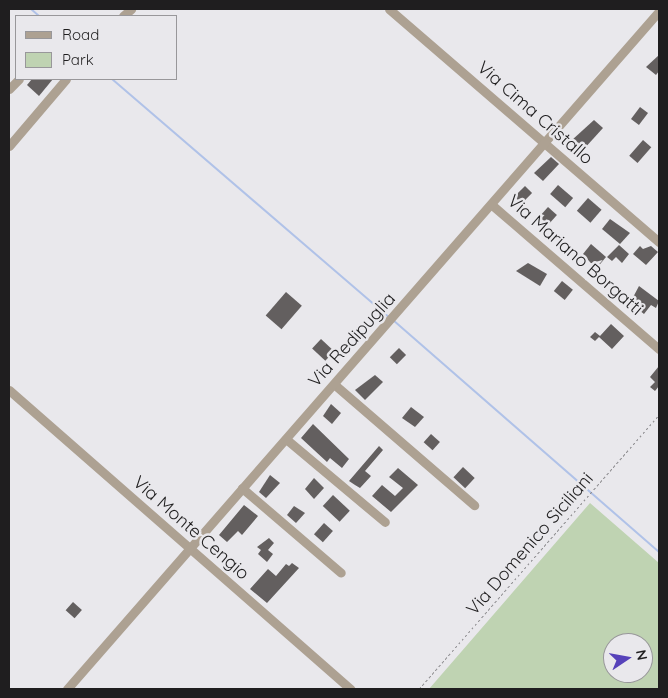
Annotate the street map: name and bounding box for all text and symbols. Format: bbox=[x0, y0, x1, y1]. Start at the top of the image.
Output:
legend bbox=[15, 15, 178, 80]
text: Road bbox=[62, 25, 99, 44]
text: Park bbox=[62, 50, 94, 69]
street label: Via Cima Cristallo bbox=[473, 57, 597, 169]
street label: Via Mariano Borgatti bbox=[503, 190, 647, 320]
street label: Via Redipuglia bbox=[304, 288, 400, 392]
street label: Via Domenico Siciliani bbox=[462, 468, 598, 620]
street label: Via Monte Cengio bbox=[128, 472, 254, 584]
north arrow bbox=[603, 633, 653, 683]
text: N bbox=[632, 648, 652, 662]

